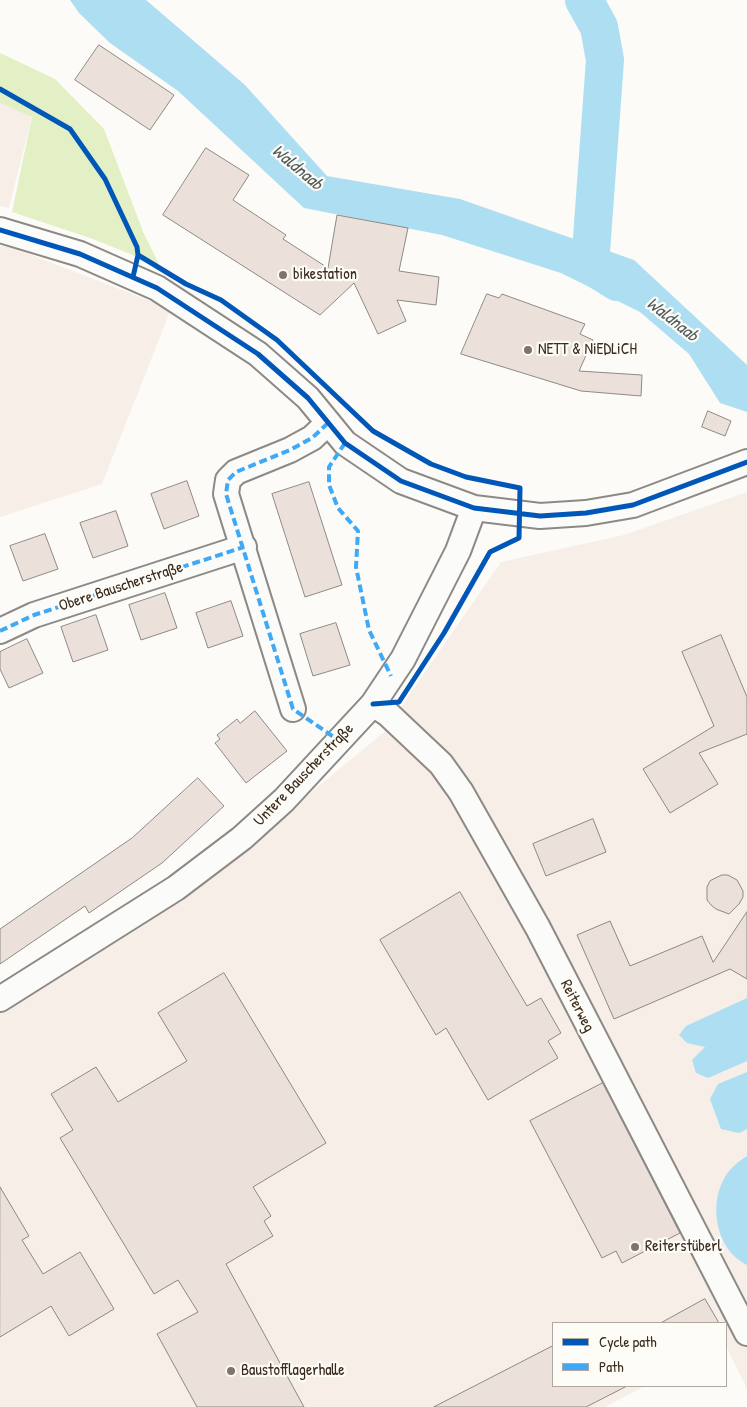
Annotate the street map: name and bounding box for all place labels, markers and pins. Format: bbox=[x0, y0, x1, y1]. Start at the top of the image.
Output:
place label: bikestation bbox=[293, 265, 357, 285]
marker: bikestation bbox=[277, 269, 289, 281]
place label: NETT & NiEDLiCH bbox=[538, 340, 637, 360]
marker: NETT & NiEDLiCH bbox=[522, 344, 534, 356]
place label: Reiterstüberl bbox=[645, 1237, 722, 1257]
marker: Reiterstüberl bbox=[629, 1241, 641, 1253]
place label: Baustofflagerhalle bbox=[241, 1361, 345, 1381]
marker: Baustofflagerhalle bbox=[225, 1365, 237, 1377]

